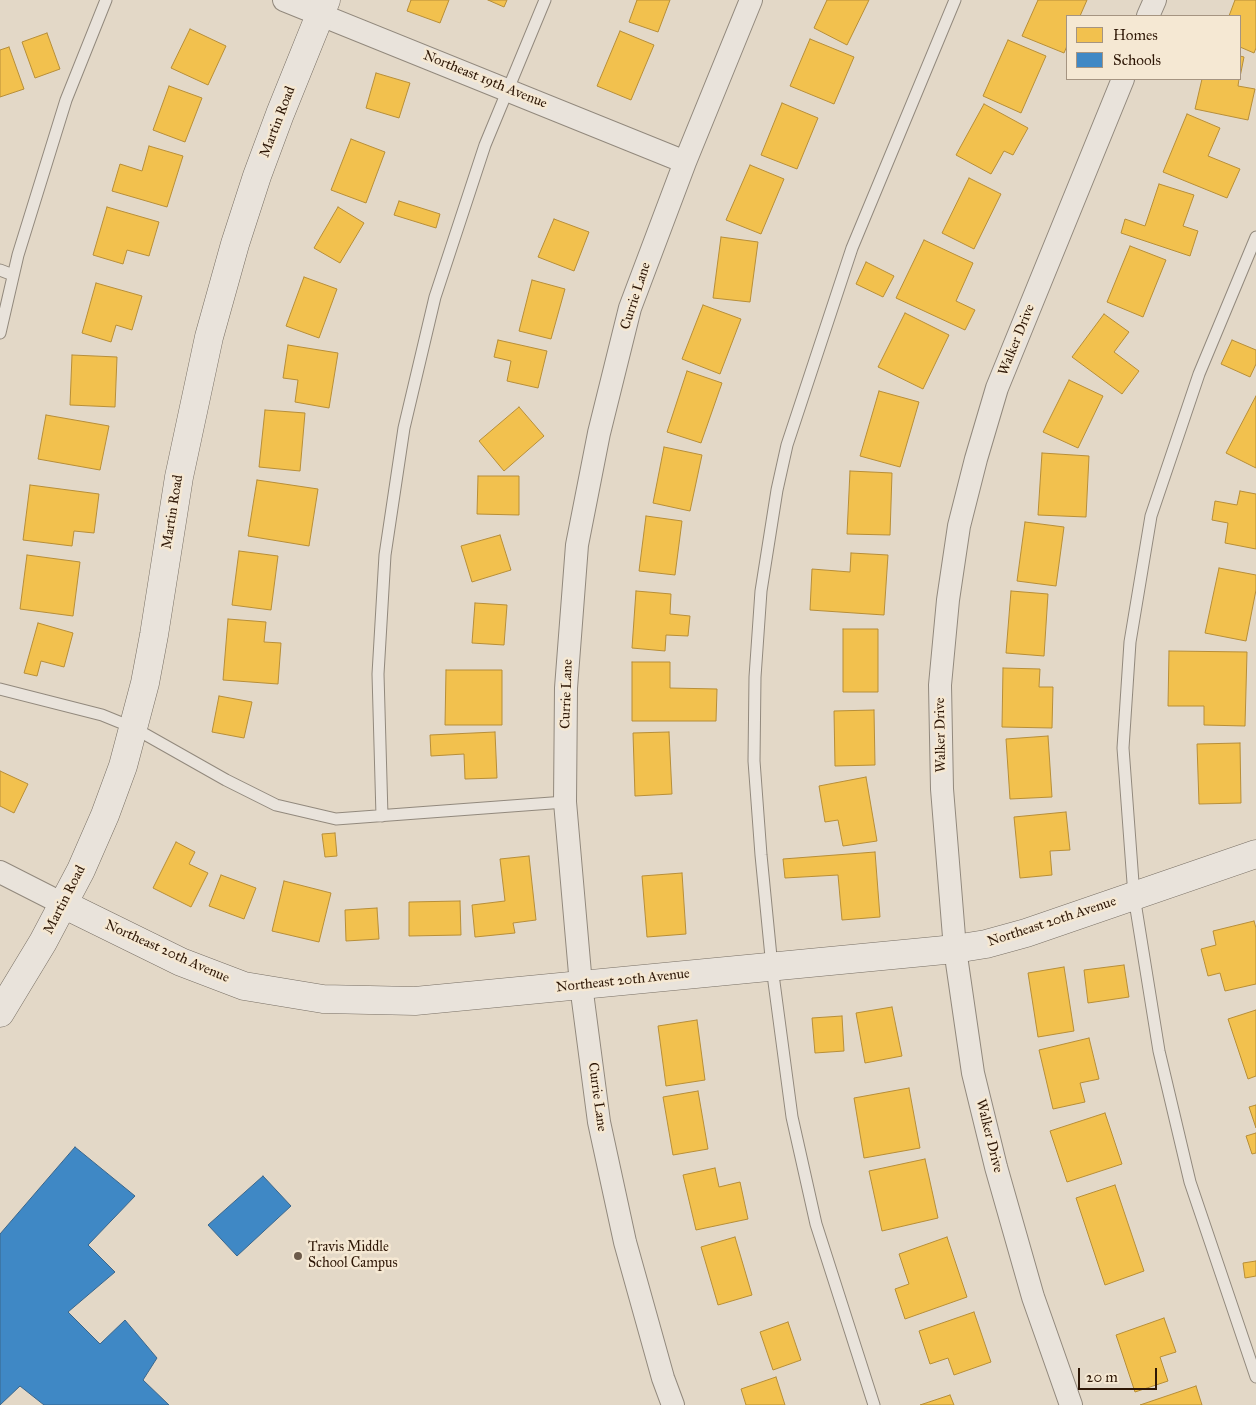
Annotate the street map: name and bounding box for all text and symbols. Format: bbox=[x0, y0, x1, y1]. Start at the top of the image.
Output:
legend bbox=[1066, 15, 1241, 80]
text: Homes bbox=[1113, 26, 1158, 44]
street label: Northeast 19th Avenue bbox=[421, 47, 549, 113]
text: Schools bbox=[1113, 51, 1161, 69]
street label: Martin Road bbox=[257, 84, 299, 160]
street label: Currie Lane bbox=[617, 260, 655, 332]
street label: Walker Drive bbox=[995, 302, 1039, 378]
street label: Martin Road bbox=[159, 474, 187, 550]
street label: Currie Lane bbox=[557, 659, 577, 729]
street label: Walker Drive bbox=[932, 697, 950, 773]
street label: Martin Road bbox=[41, 863, 89, 937]
street label: Northeast 20th Avenue bbox=[986, 893, 1118, 951]
street label: Northeast 20th Avenue bbox=[102, 917, 232, 987]
street label: Northeast 20th Avenue bbox=[555, 966, 691, 996]
street label: Currie Lane bbox=[584, 1061, 610, 1133]
street label: Walker Drive bbox=[972, 1098, 1006, 1174]
place label: Travis Middle School Campus bbox=[308, 1240, 398, 1272]
marker: Travis Middle School Campus bbox=[292, 1250, 304, 1262]
scale bar bbox=[1081, 1358, 1160, 1390]
text: 20 m bbox=[1086, 1368, 1118, 1386]

